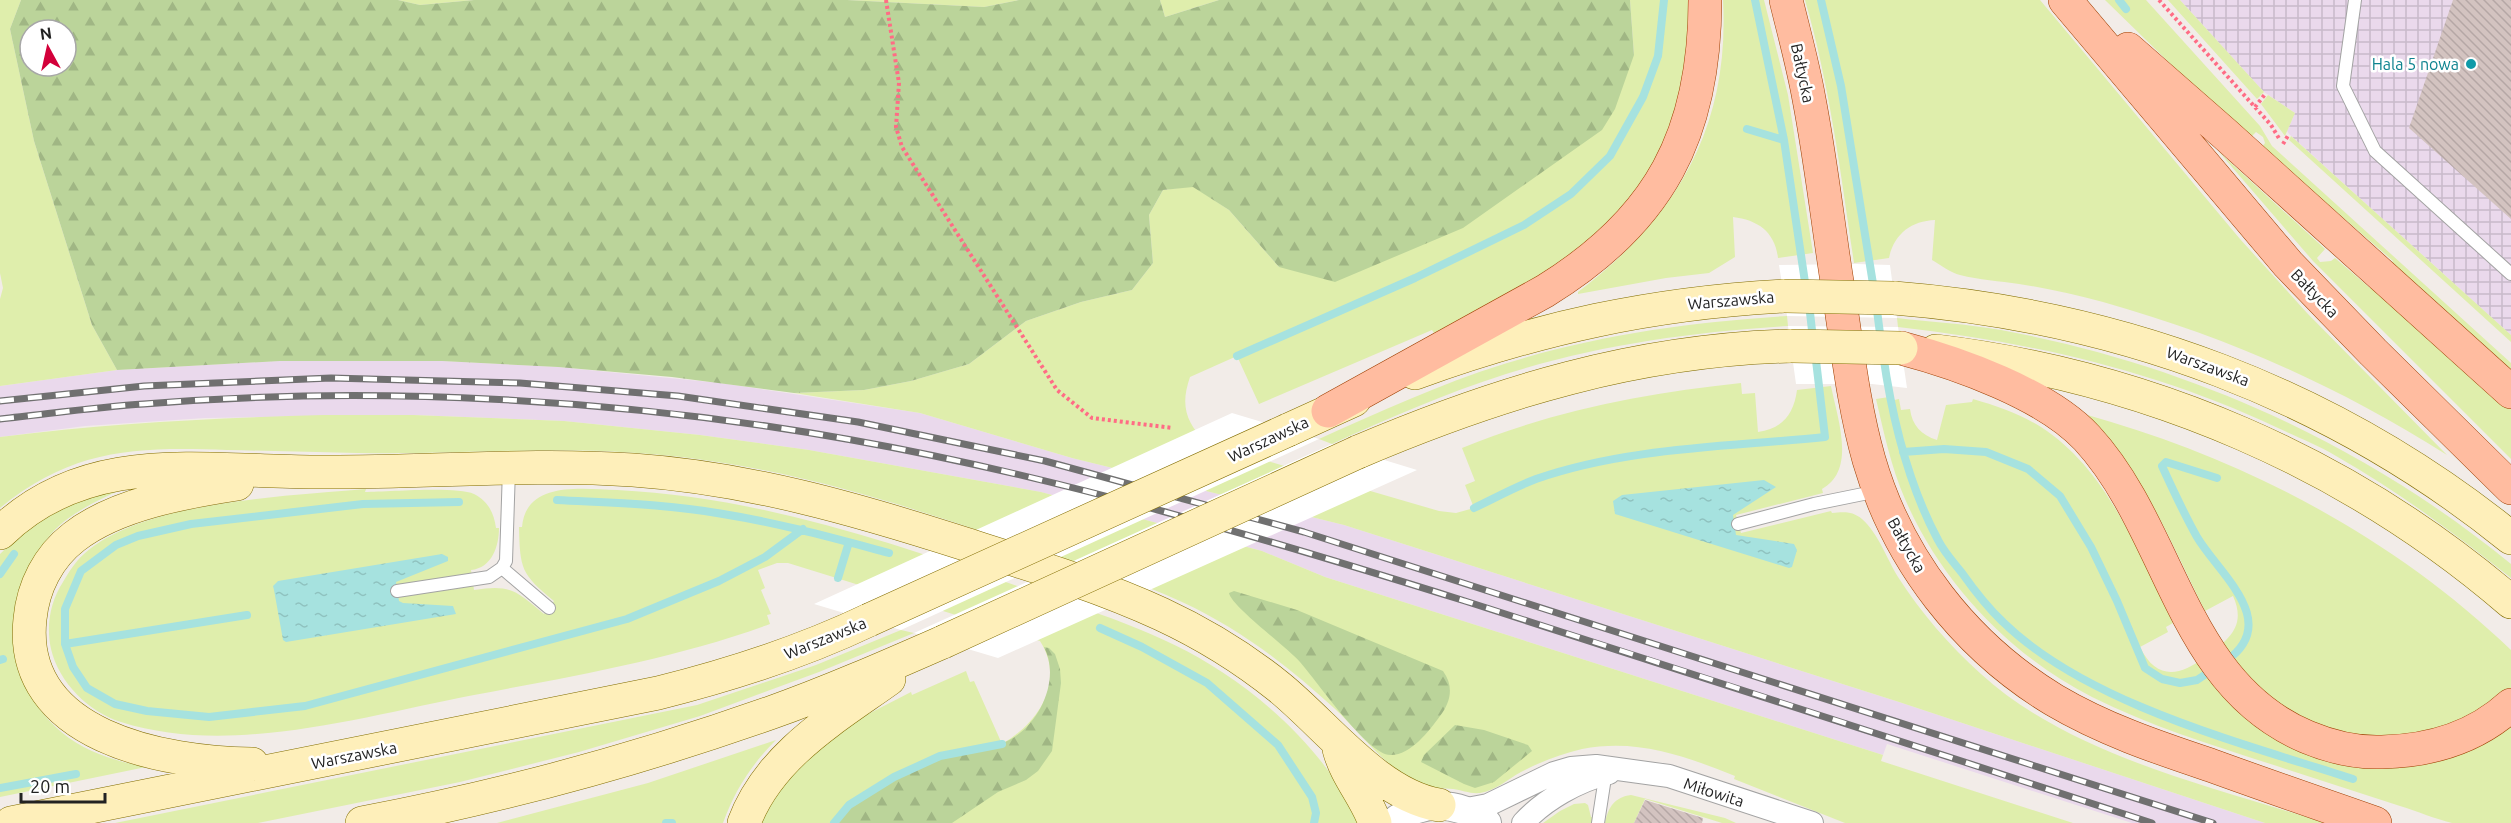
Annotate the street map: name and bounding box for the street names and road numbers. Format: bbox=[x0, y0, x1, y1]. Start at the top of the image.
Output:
street label: Bałtycka bbox=[1788, 42, 1818, 104]
street label: Bałtycka bbox=[2288, 265, 2342, 321]
street label: Warszawska bbox=[1687, 287, 1775, 313]
street label: Warszawska bbox=[2164, 343, 2252, 389]
street label: Warszawska bbox=[1225, 412, 1311, 466]
street label: Bałtycka bbox=[1884, 514, 1930, 576]
street label: Warszawska bbox=[781, 613, 869, 663]
street label: Warszawska bbox=[310, 738, 398, 772]
street label: Miłowita bbox=[1682, 774, 1746, 810]

